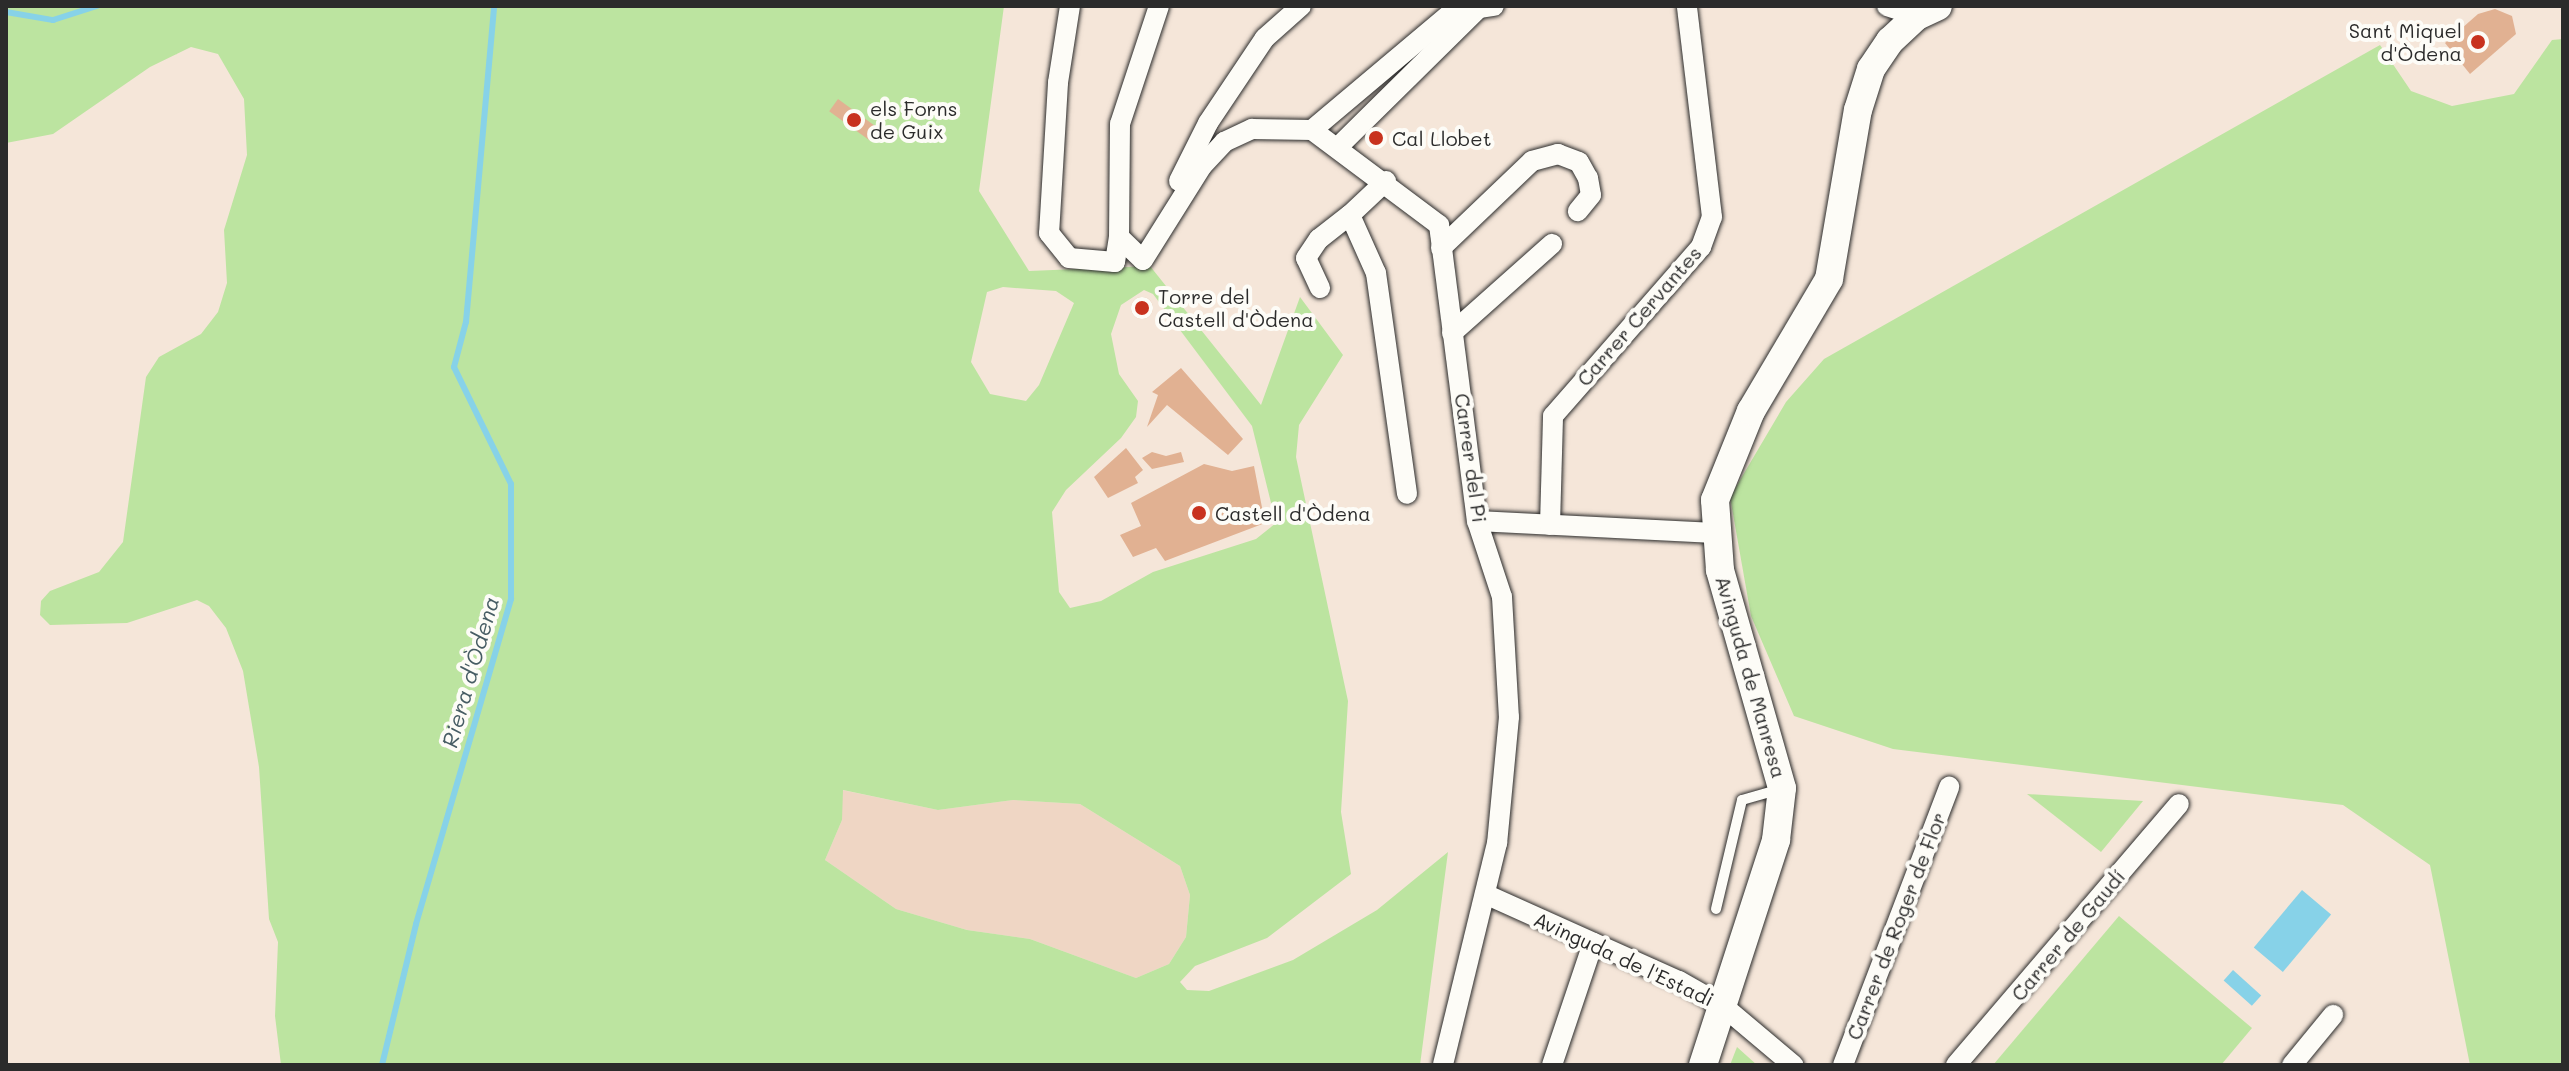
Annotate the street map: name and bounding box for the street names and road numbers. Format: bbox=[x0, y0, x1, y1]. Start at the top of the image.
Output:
street label: Carrer Cervantes bbox=[1572, 241, 1706, 391]
street label: Carrer del Pi bbox=[1450, 392, 1492, 524]
street label: Avinguda de Manresa bbox=[1711, 573, 1791, 781]
street label: Carrer de Roger de Flor bbox=[1841, 809, 1951, 1043]
street label: Carrer de Gaudí bbox=[2006, 864, 2130, 1006]
street label: Avinguda de l'Estadi bbox=[1530, 907, 1718, 1011]

